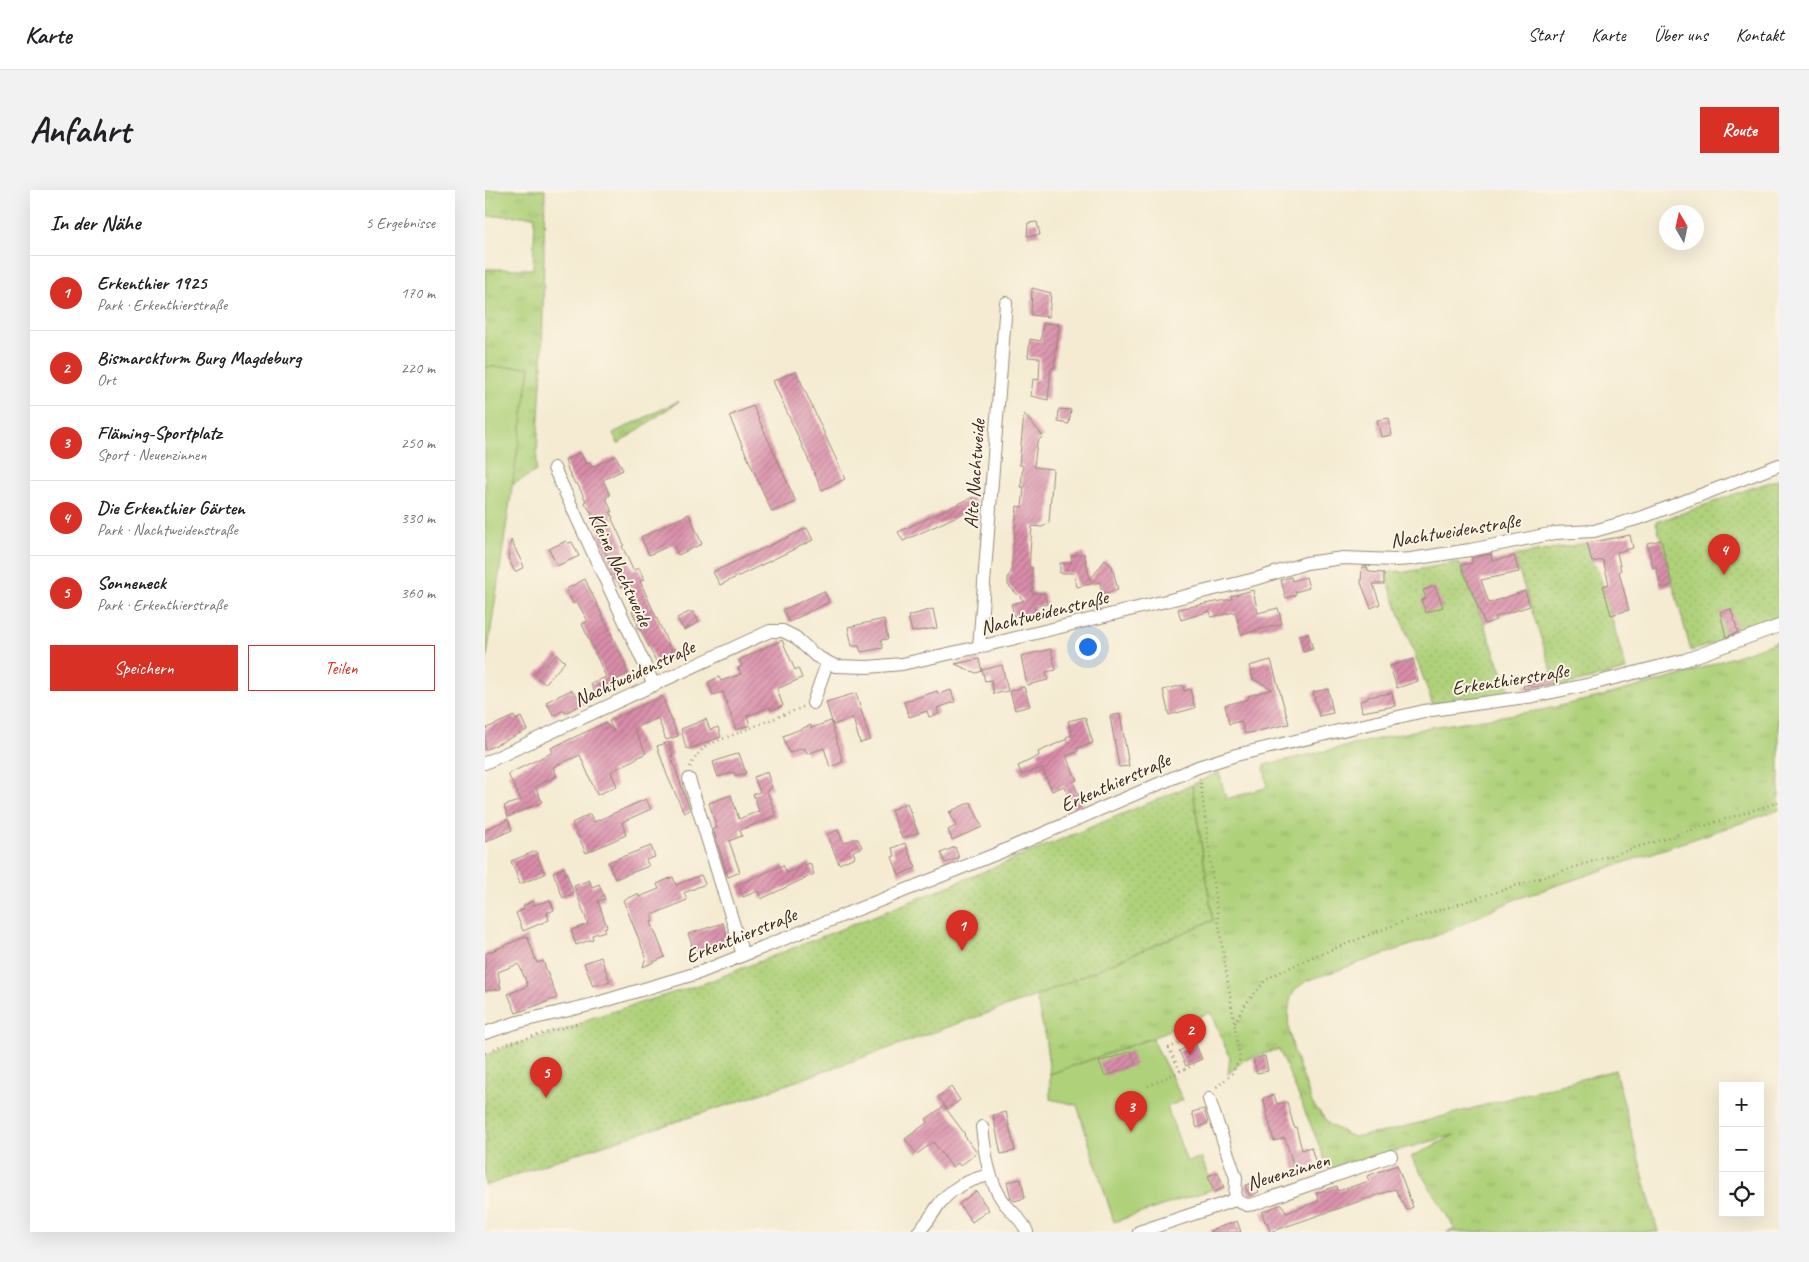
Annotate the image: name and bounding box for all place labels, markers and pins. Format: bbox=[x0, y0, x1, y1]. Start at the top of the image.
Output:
pin: 4 bbox=[1708, 534, 1740, 575]
pin: 1 bbox=[946, 910, 978, 951]
pin: 2 bbox=[1174, 1014, 1206, 1055]
pin: 5 bbox=[530, 1057, 562, 1098]
pin: 3 bbox=[1115, 1091, 1147, 1132]

